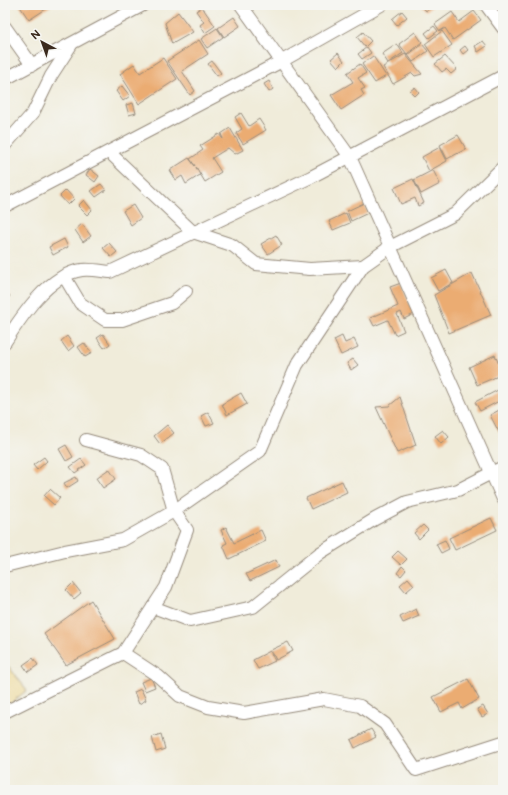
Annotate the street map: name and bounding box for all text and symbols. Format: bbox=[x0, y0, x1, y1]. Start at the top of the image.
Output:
north arrow bbox=[22, 22, 62, 62]
text: N bbox=[28, 27, 43, 42]

